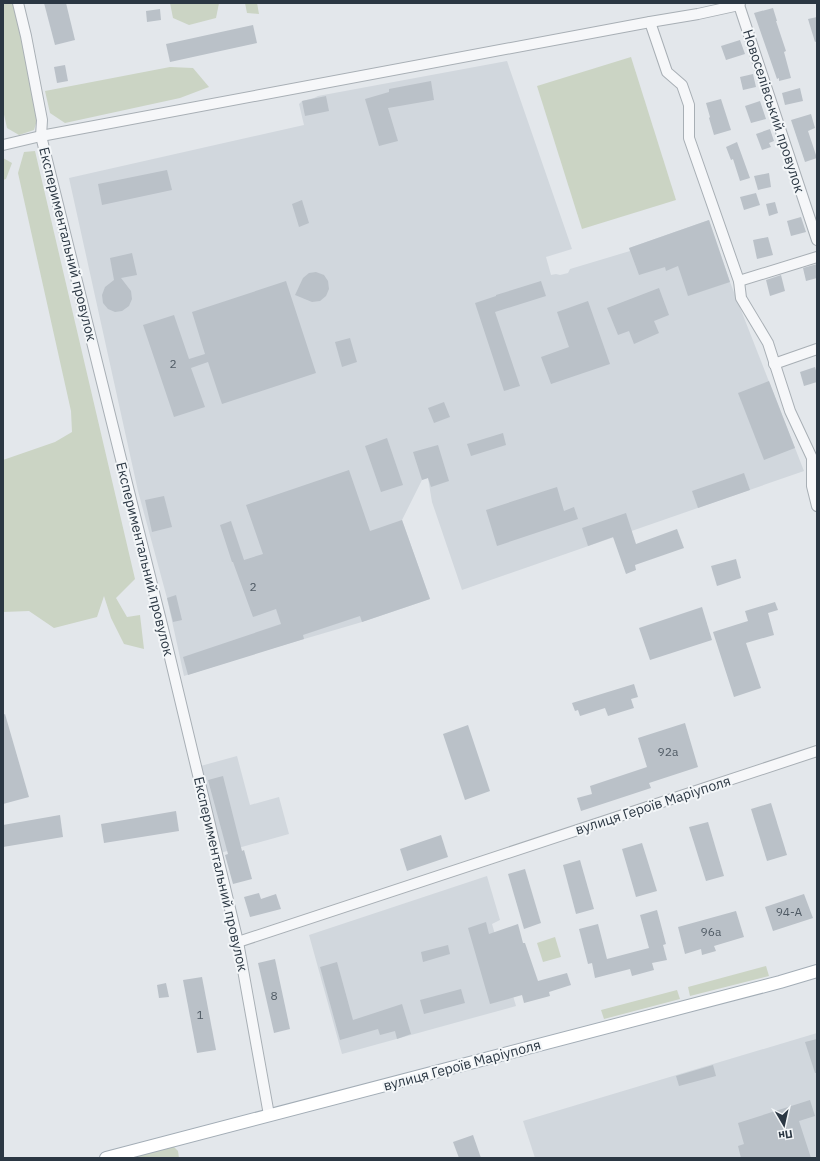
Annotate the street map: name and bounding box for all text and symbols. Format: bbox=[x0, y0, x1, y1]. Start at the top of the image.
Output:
street label: Новоселівський провулок bbox=[739, 27, 809, 195]
street label: Експериментальний провулок bbox=[35, 145, 101, 343]
house number: 2 bbox=[169, 356, 177, 371]
street label: Експериментальний провулок bbox=[112, 460, 178, 658]
house number: 2 bbox=[249, 579, 257, 594]
house number: 92а bbox=[658, 744, 679, 759]
street label: вулиця Героїв Маріуполя bbox=[573, 771, 733, 839]
street label: Експериментальний провулок bbox=[190, 775, 252, 974]
house number: 94-А bbox=[776, 904, 803, 919]
house number: 96а bbox=[701, 924, 722, 939]
house number: 8 bbox=[270, 988, 278, 1003]
house number: 1 bbox=[196, 1007, 204, 1022]
street label: вулиця Героїв Маріуполя bbox=[381, 1035, 543, 1095]
north arrow bbox=[764, 1105, 804, 1145]
text: Пн bbox=[777, 1127, 794, 1143]

